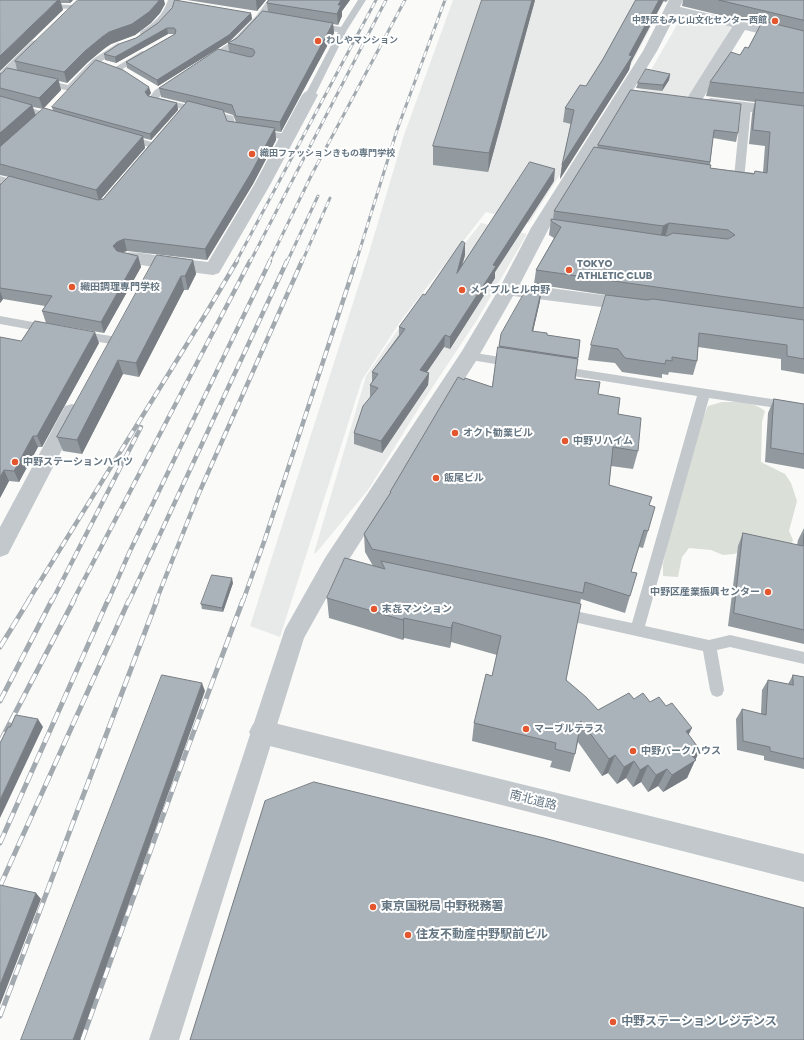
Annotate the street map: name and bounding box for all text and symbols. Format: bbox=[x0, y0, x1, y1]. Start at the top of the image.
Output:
place label: 中野区もみじ山文化センター西館 bbox=[632, 16, 767, 26]
marker: 中野区もみじ山文化センター西館 bbox=[770, 16, 780, 26]
marker: わしやマンション bbox=[313, 36, 323, 46]
place label: わしやマンション bbox=[326, 36, 398, 46]
marker: 織田ファッションきもの専門学校 bbox=[247, 149, 257, 159]
place label: 織田ファッションきもの専門学校 bbox=[260, 149, 395, 159]
place label: TOKYO ATHLETIC CLUB bbox=[577, 258, 652, 282]
marker: TOKYO ATHLETIC CLUB bbox=[564, 265, 574, 275]
place label: 織田調理専門学校 bbox=[80, 281, 160, 293]
marker: 織田調理専門学校 bbox=[67, 282, 77, 292]
place label: メイプルヒル中野 bbox=[470, 284, 550, 296]
marker: メイプルヒル中野 bbox=[457, 285, 467, 295]
place label: オクト勧業ビル bbox=[463, 427, 533, 439]
marker: オクト勧業ビル bbox=[450, 428, 460, 438]
place label: 中野リハイム bbox=[573, 435, 633, 447]
marker: 中野リハイム bbox=[560, 436, 570, 446]
place label: 中野ステーションハイツ bbox=[23, 456, 133, 468]
marker: 中野ステーションハイツ bbox=[10, 457, 20, 467]
place label: 飯尾ビル bbox=[444, 472, 484, 484]
marker: 飯尾ビル bbox=[431, 473, 441, 483]
place label: 中野区産業振興センター bbox=[650, 586, 760, 598]
marker: 中野区産業振興センター bbox=[763, 587, 773, 597]
place label: 末㐂マンション bbox=[382, 603, 452, 615]
marker: 末㐂マンション bbox=[369, 604, 379, 614]
place label: マーブルテラス bbox=[534, 723, 604, 735]
marker: マーブルテラス bbox=[521, 724, 531, 734]
place label: 中野パークハウス bbox=[641, 745, 721, 757]
marker: 中野パークハウス bbox=[628, 746, 638, 756]
street label: 南北道路 bbox=[508, 788, 558, 814]
place label: 東京国税局 中野税務署 bbox=[381, 900, 504, 914]
marker: 東京国税局 中野税務署 bbox=[368, 902, 378, 912]
place label: 住友不動産中野駅前ビル bbox=[416, 928, 548, 942]
marker: 住友不動産中野駅前ビル bbox=[403, 930, 413, 940]
place label: 中野ステーションレジデンス bbox=[621, 1015, 777, 1029]
marker: 中野ステーションレジデンス bbox=[608, 1017, 618, 1027]

